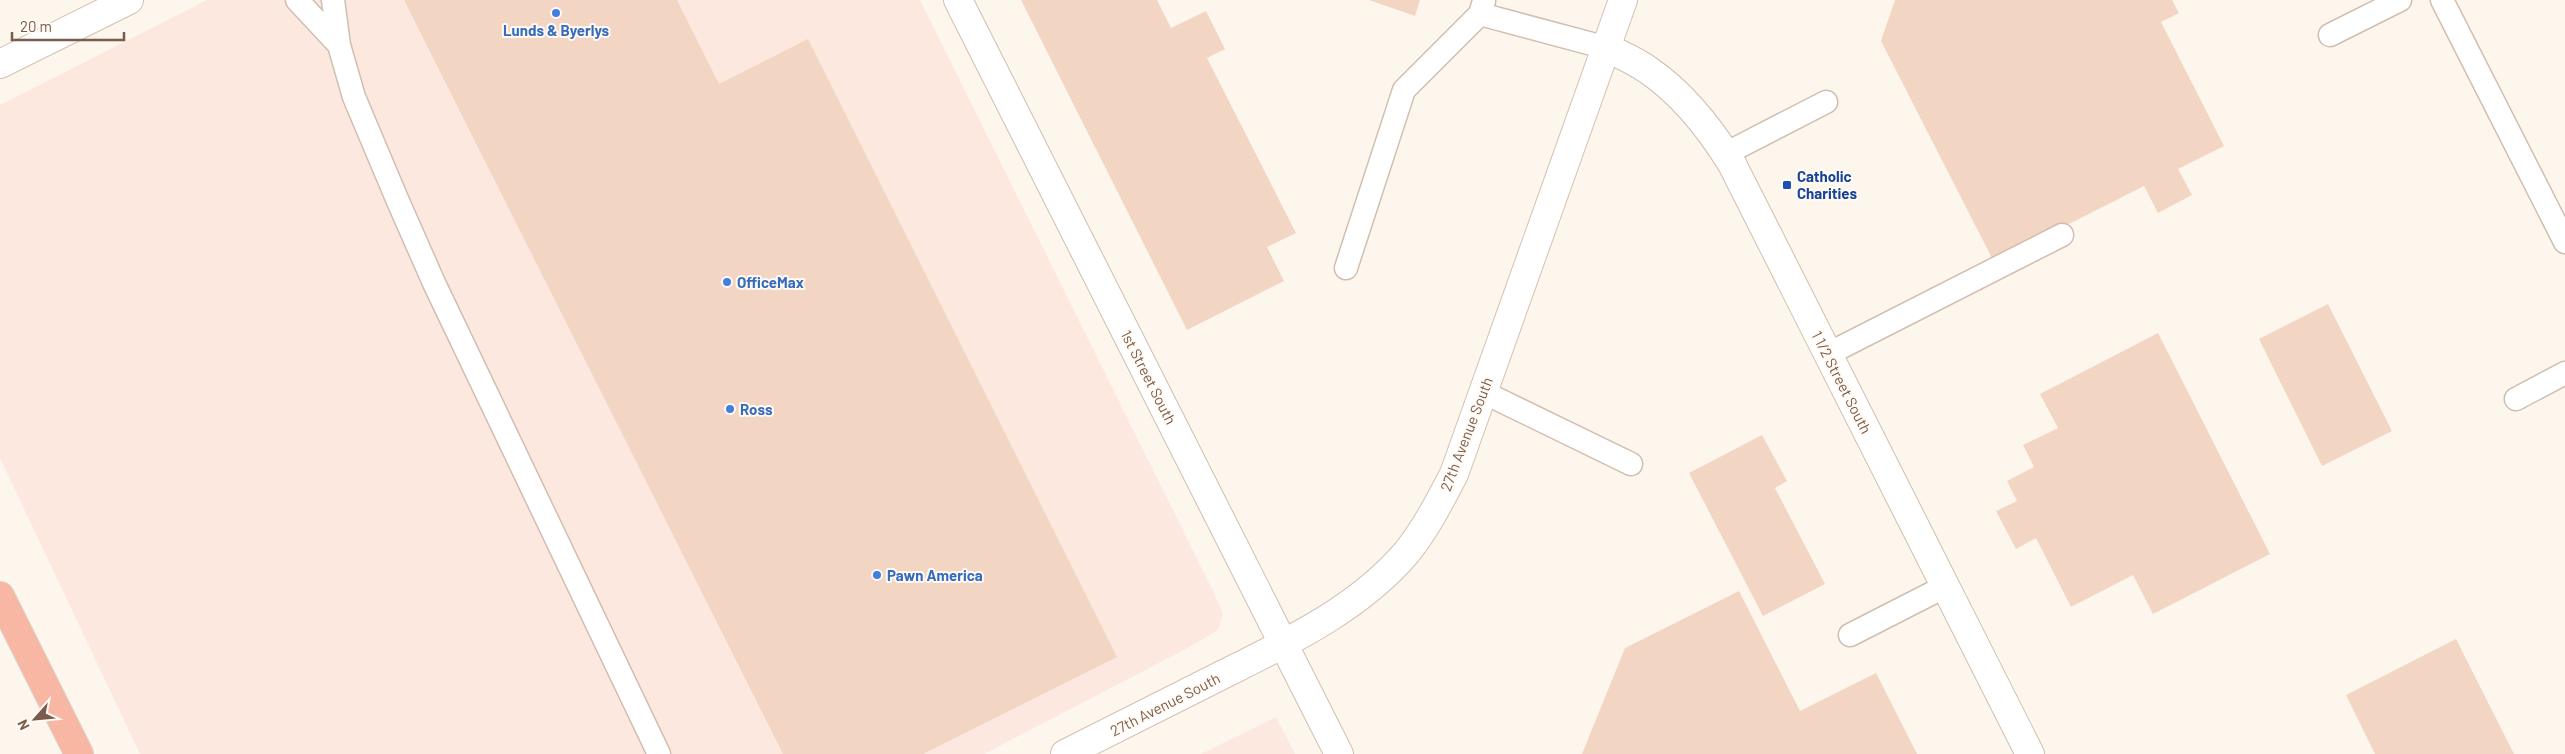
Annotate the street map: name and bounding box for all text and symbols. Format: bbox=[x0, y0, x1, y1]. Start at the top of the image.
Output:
marker: Lunds & Byerlys bbox=[550, 7, 562, 19]
scale bar bbox=[12, 10, 125, 42]
text: 20 m bbox=[20, 17, 52, 35]
place label: Lunds & Byerlys bbox=[503, 21, 609, 39]
place label: Catholic Charities bbox=[1797, 167, 1857, 202]
marker: Catholic Charities bbox=[1781, 179, 1793, 191]
place label: OfficeMax bbox=[737, 273, 804, 291]
marker: OfficeMax bbox=[721, 276, 733, 288]
street label: 1st Street South bbox=[1118, 327, 1180, 427]
street label: 1 1/2 Street South bbox=[1808, 328, 1876, 436]
street label: 27th Avenue South bbox=[1436, 374, 1496, 494]
place label: Ross bbox=[740, 400, 773, 418]
marker: Ross bbox=[724, 403, 736, 415]
place label: Pawn America bbox=[887, 566, 983, 584]
marker: Pawn America bbox=[871, 569, 883, 581]
street label: 27th Avenue South bbox=[1107, 669, 1223, 739]
north arrow bbox=[10, 694, 60, 744]
text: N bbox=[13, 717, 33, 733]

